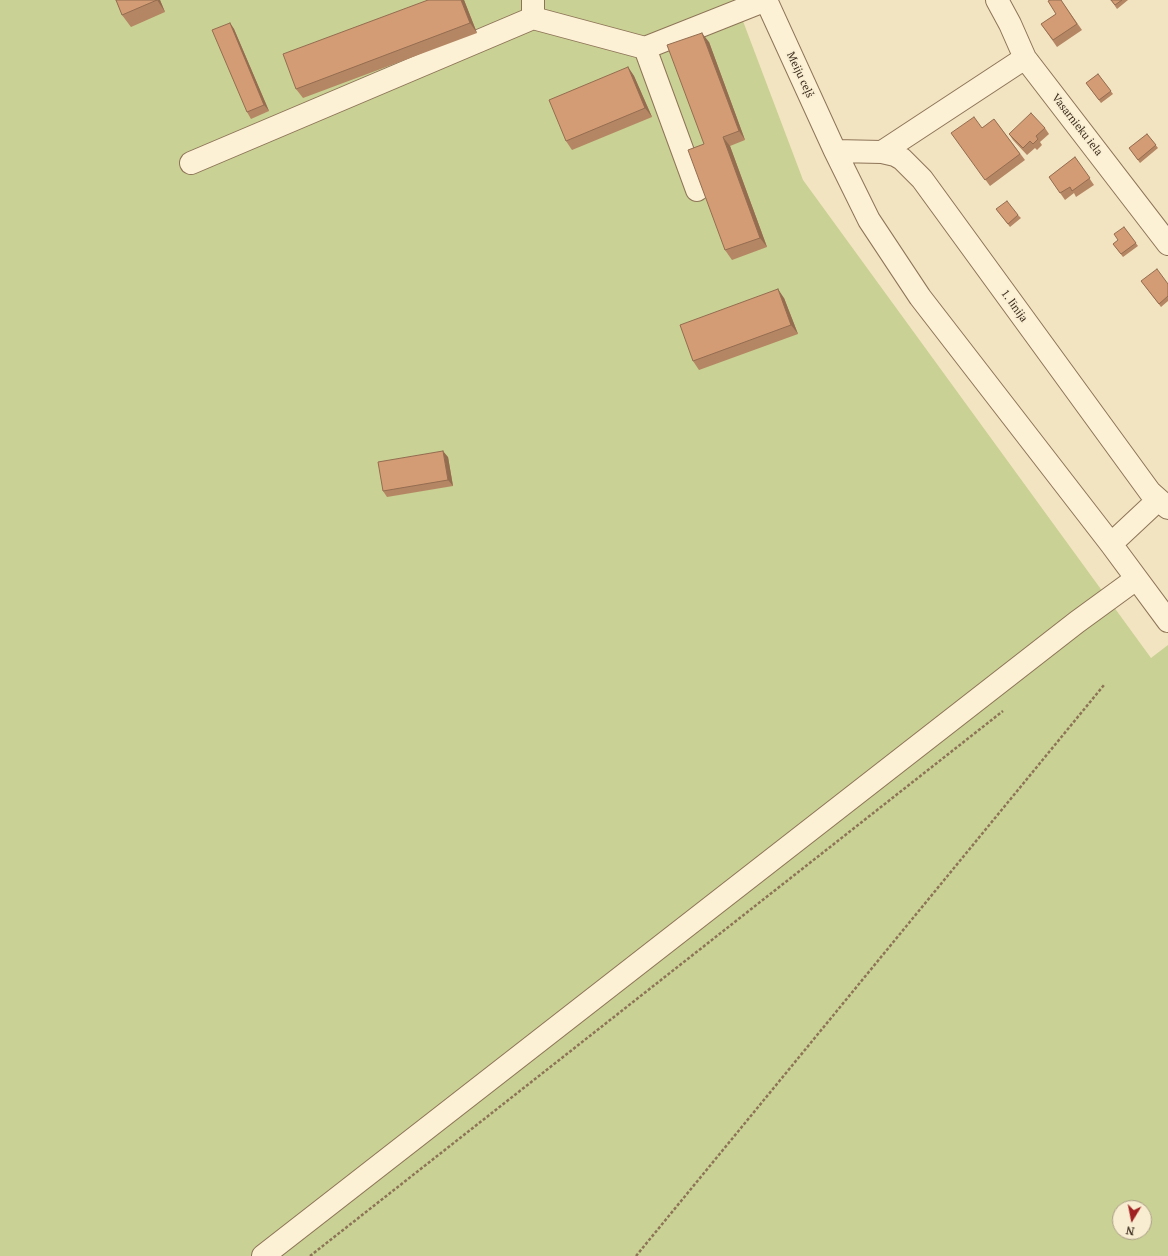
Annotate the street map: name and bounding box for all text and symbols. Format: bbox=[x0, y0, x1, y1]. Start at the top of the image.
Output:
street label: Meiju ceļš bbox=[784, 50, 816, 100]
street label: Vasarnieku iela bbox=[1049, 92, 1105, 158]
street label: 1. līnija bbox=[998, 287, 1030, 325]
north arrow bbox=[1112, 1200, 1152, 1240]
text: N bbox=[1125, 1223, 1135, 1238]

